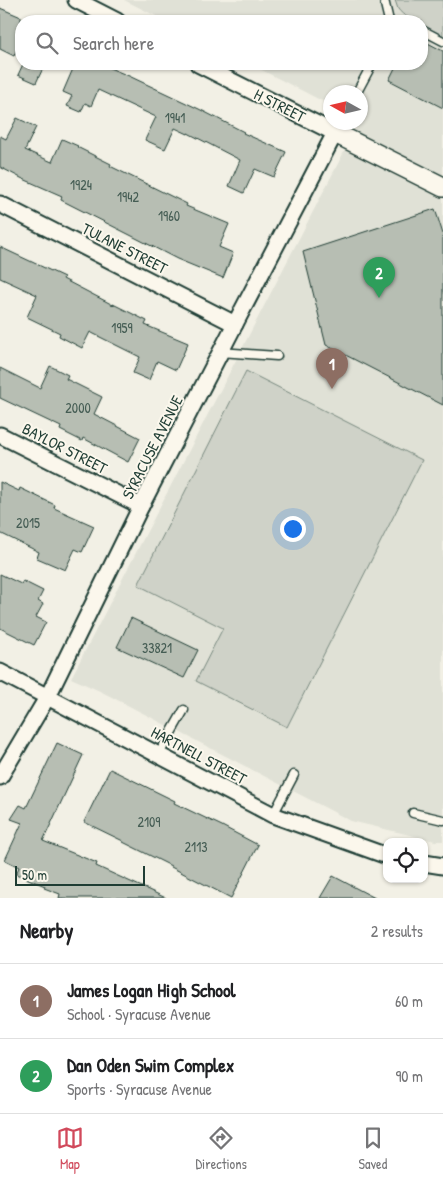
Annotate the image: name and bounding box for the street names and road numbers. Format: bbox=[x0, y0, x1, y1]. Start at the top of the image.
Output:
street label: H STREET bbox=[251, 83, 310, 127]
street label: TULANE STREET bbox=[79, 217, 172, 279]
street label: SYRACUSE AVENUE bbox=[116, 391, 188, 503]
street label: BAYLOR STREET bbox=[19, 417, 112, 479]
street label: HARTNELL STREET bbox=[148, 721, 251, 790]

